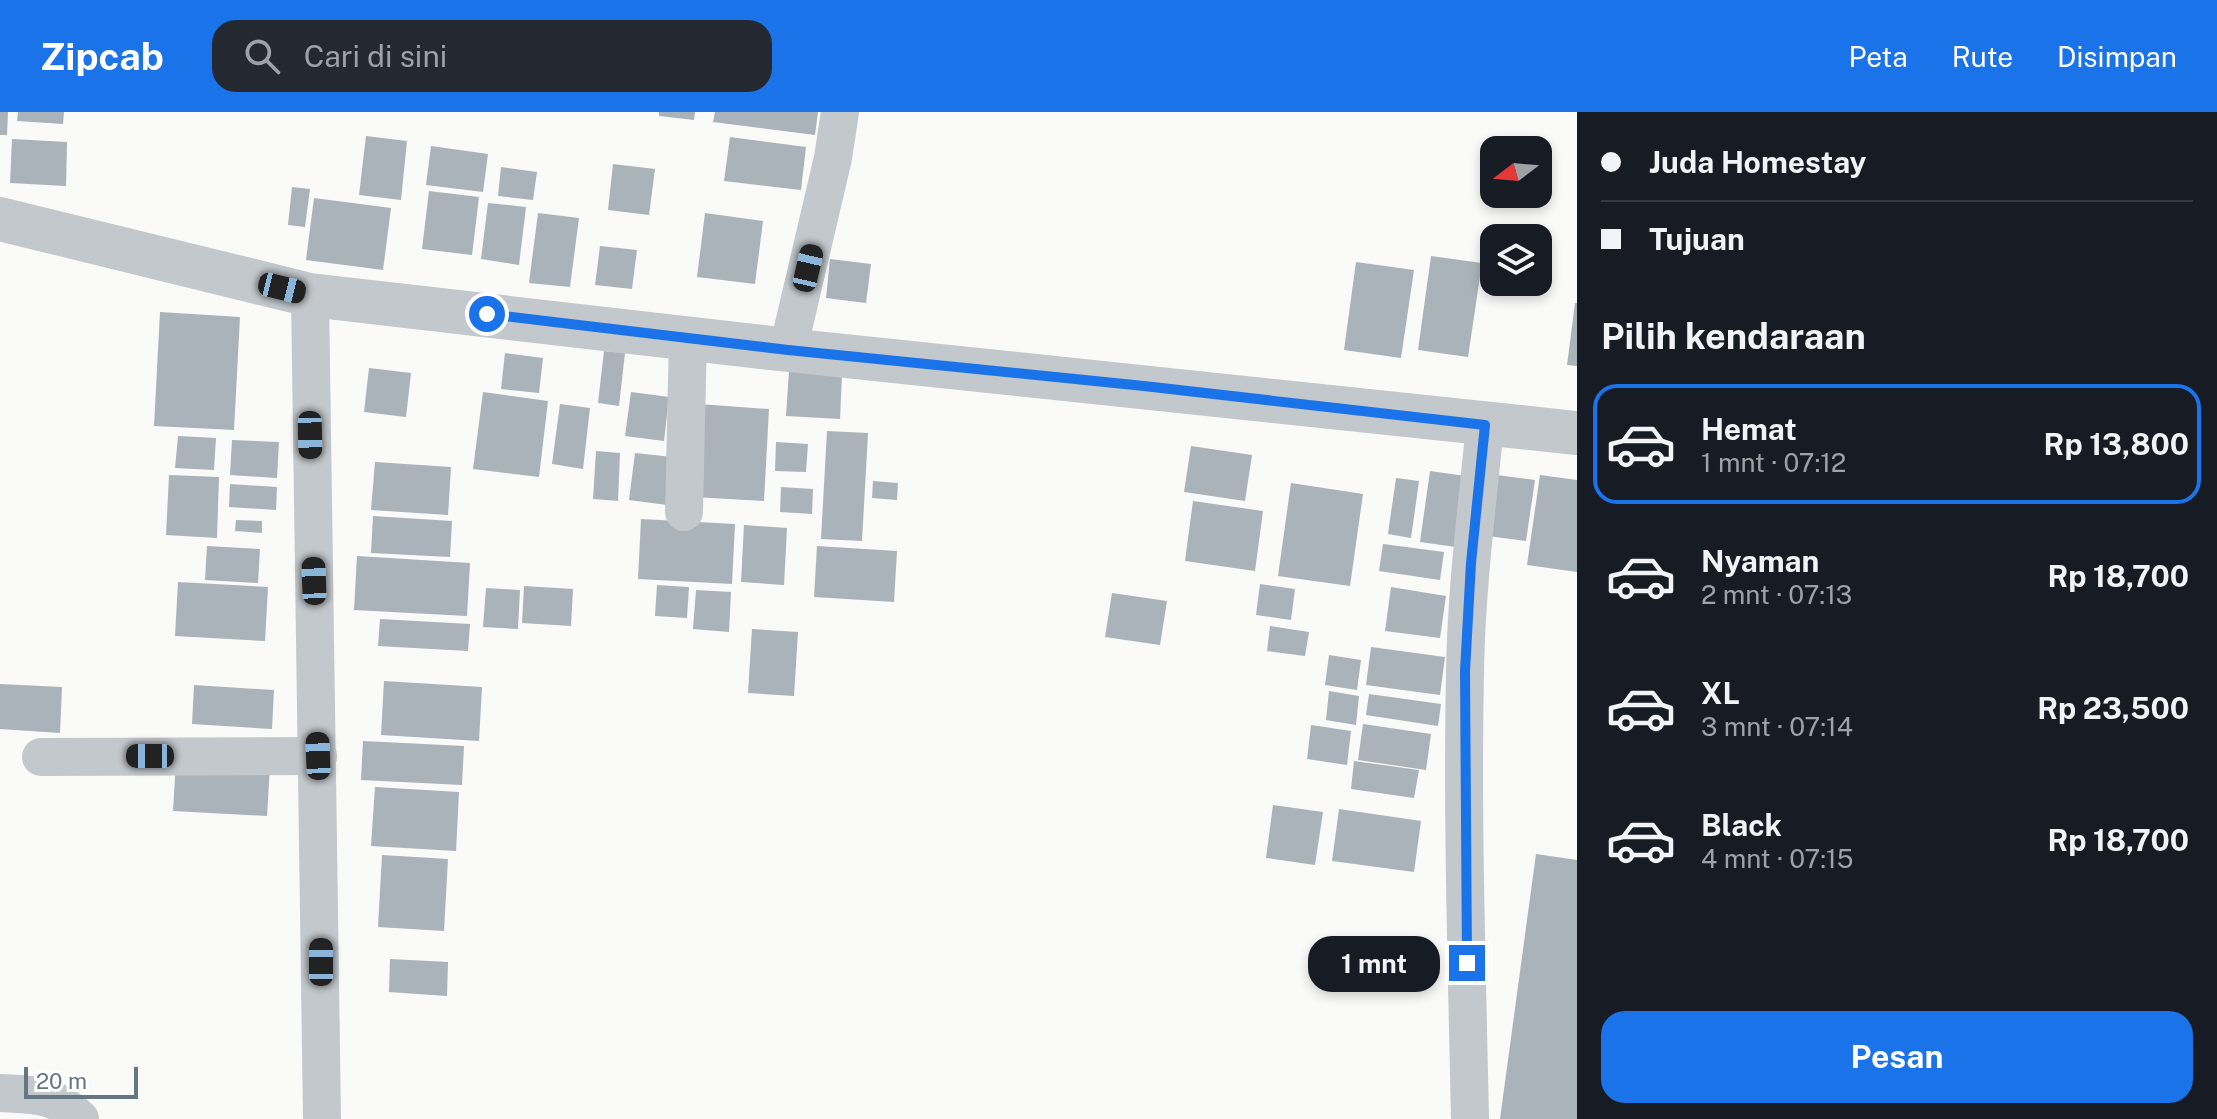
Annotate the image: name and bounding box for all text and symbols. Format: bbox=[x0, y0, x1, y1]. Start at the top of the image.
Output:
search box bbox=[212, 20, 772, 92]
text: Zipcab bbox=[40, 34, 164, 79]
icon: search bbox=[240, 34, 284, 78]
text: Cari di sini bbox=[304, 38, 447, 74]
text: Peta bbox=[1849, 40, 1908, 73]
text: Rute bbox=[1952, 40, 2013, 73]
text: Disimpan bbox=[2057, 40, 2177, 73]
north arrow bbox=[1480, 136, 1552, 208]
map controls bbox=[1480, 136, 1552, 296]
text: Juda Homestay bbox=[1649, 144, 1867, 180]
text: Tujuan bbox=[1649, 221, 1745, 257]
button: layers bbox=[1480, 224, 1552, 296]
car bbox=[791, 242, 825, 294]
car bbox=[256, 271, 308, 305]
route start bbox=[469, 296, 505, 332]
text: Pilih kendaraan bbox=[1601, 315, 1866, 357]
icon: car bbox=[1605, 408, 1677, 480]
car bbox=[298, 411, 322, 459]
text: Hemat bbox=[1701, 411, 1797, 447]
text: Rp 13,800 bbox=[2044, 426, 2189, 462]
text: 1 mnt · 07:12 bbox=[1701, 447, 1846, 478]
icon: car bbox=[1605, 540, 1677, 612]
text: Nyaman bbox=[1701, 543, 1819, 579]
car bbox=[301, 557, 327, 605]
text: Rp 18,700 bbox=[2047, 558, 2189, 594]
text: 2 mnt · 07:13 bbox=[1701, 579, 1852, 610]
icon: car bbox=[1605, 672, 1677, 744]
text: XL bbox=[1701, 675, 1740, 711]
text: Rp 23,500 bbox=[2037, 690, 2189, 726]
text: 3 mnt · 07:14 bbox=[1701, 711, 1853, 742]
car bbox=[305, 732, 331, 780]
car bbox=[126, 744, 174, 768]
icon: car bbox=[1605, 804, 1677, 876]
text: Black bbox=[1701, 807, 1782, 843]
text: Rp 18,700 bbox=[2047, 822, 2189, 858]
text: 4 mnt · 07:15 bbox=[1701, 843, 1853, 874]
callout: 1 mnt bbox=[1307, 935, 1439, 991]
car bbox=[309, 938, 333, 986]
route end bbox=[1449, 945, 1485, 981]
text: 1 mnt bbox=[1341, 948, 1407, 979]
button: Pesan bbox=[1601, 1011, 2193, 1103]
scale bar bbox=[24, 1063, 138, 1099]
text: 20 m bbox=[36, 1068, 87, 1094]

